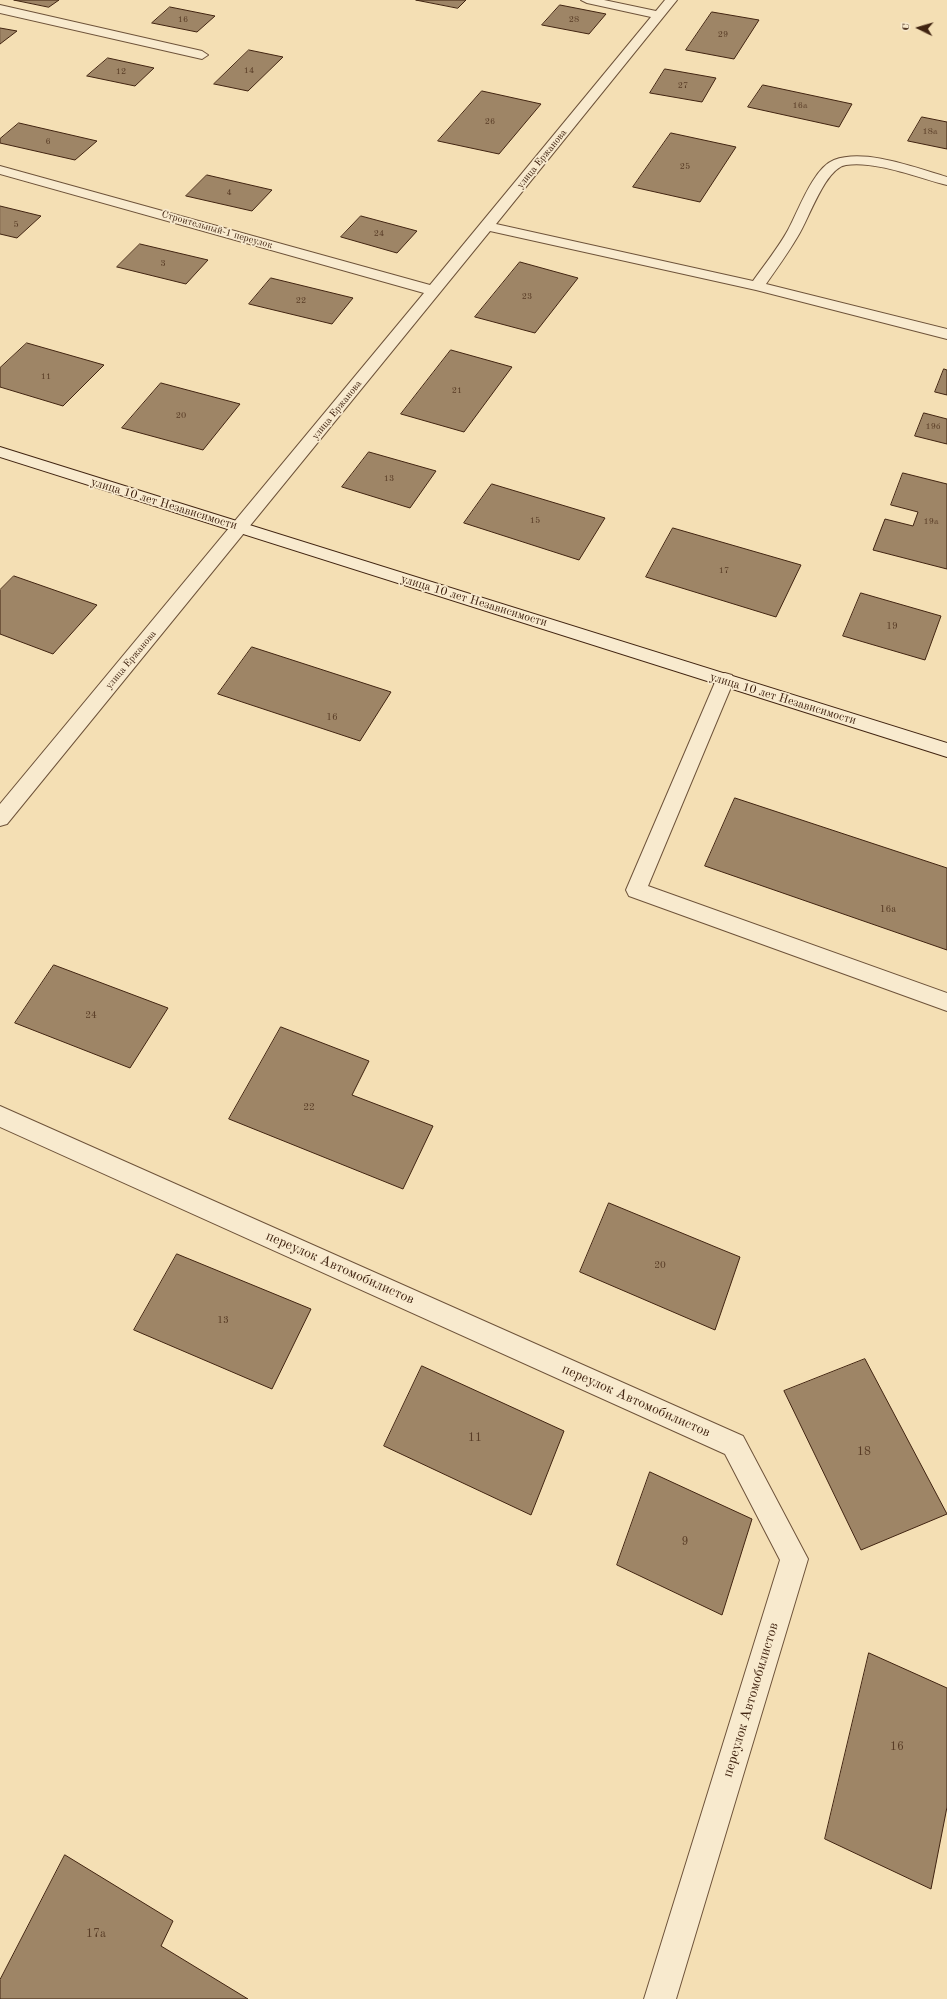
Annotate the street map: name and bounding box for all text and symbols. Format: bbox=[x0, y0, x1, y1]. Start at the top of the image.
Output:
north arrow bbox=[899, 8, 939, 48]
house number: 16 bbox=[178, 15, 188, 25]
house number: 28 bbox=[569, 15, 579, 25]
text: С bbox=[901, 23, 912, 31]
house number: 29 bbox=[718, 30, 728, 40]
house number: 14 bbox=[244, 66, 254, 76]
house number: 12 bbox=[116, 67, 126, 77]
house number: 27 bbox=[678, 81, 688, 91]
house number: 16а bbox=[793, 101, 807, 111]
house number: 26 bbox=[485, 117, 495, 127]
street label: улица Ержанова bbox=[514, 127, 570, 191]
house number: 18а bbox=[923, 127, 937, 137]
house number: 6 bbox=[45, 137, 51, 147]
house number: 25 bbox=[680, 162, 690, 172]
house number: 4 bbox=[226, 188, 232, 198]
street label: Строительный-1 переулок bbox=[160, 208, 274, 252]
house number: 5 bbox=[13, 220, 19, 230]
house number: 24 bbox=[374, 229, 384, 239]
house number: 3 bbox=[160, 259, 166, 269]
house number: 23 bbox=[522, 292, 532, 302]
house number: 22 bbox=[296, 296, 306, 306]
house number: 11 bbox=[41, 372, 51, 382]
street label: улица Ержанова bbox=[309, 378, 365, 442]
house number: 21 bbox=[452, 386, 462, 396]
house number: 20 bbox=[176, 411, 186, 421]
house number: 19б bbox=[926, 422, 940, 432]
house number: 13 bbox=[384, 474, 394, 484]
street label: улица 10 лет Независимости bbox=[89, 475, 239, 533]
house number: 15 bbox=[530, 516, 540, 526]
house number: 19а bbox=[924, 517, 938, 527]
house number: 17 bbox=[719, 566, 729, 576]
street label: улица 10 лет Независимости bbox=[399, 572, 549, 630]
house number: 19 bbox=[886, 620, 898, 632]
street label: улица Ержанова bbox=[103, 628, 159, 692]
street label: улица 10 лет Независимости bbox=[708, 670, 858, 728]
house number: 16 bbox=[326, 711, 338, 723]
house number: 16а bbox=[880, 903, 896, 915]
house number: 24 bbox=[85, 1009, 97, 1021]
house number: 22 bbox=[303, 1101, 315, 1113]
street label: переулок Автомобилистов bbox=[263, 1228, 417, 1308]
house number: 20 bbox=[654, 1259, 666, 1271]
house number: 13 bbox=[217, 1314, 229, 1326]
street label: переулок Автомобилистов bbox=[559, 1361, 713, 1441]
house number: 11 bbox=[468, 1431, 482, 1445]
house number: 18 bbox=[857, 1445, 871, 1459]
house number: 9 bbox=[682, 1535, 688, 1549]
street label: переулок Автомобилистов bbox=[719, 1621, 783, 1779]
house number: 16 bbox=[890, 1740, 904, 1754]
house number: 17а bbox=[86, 1927, 106, 1941]

